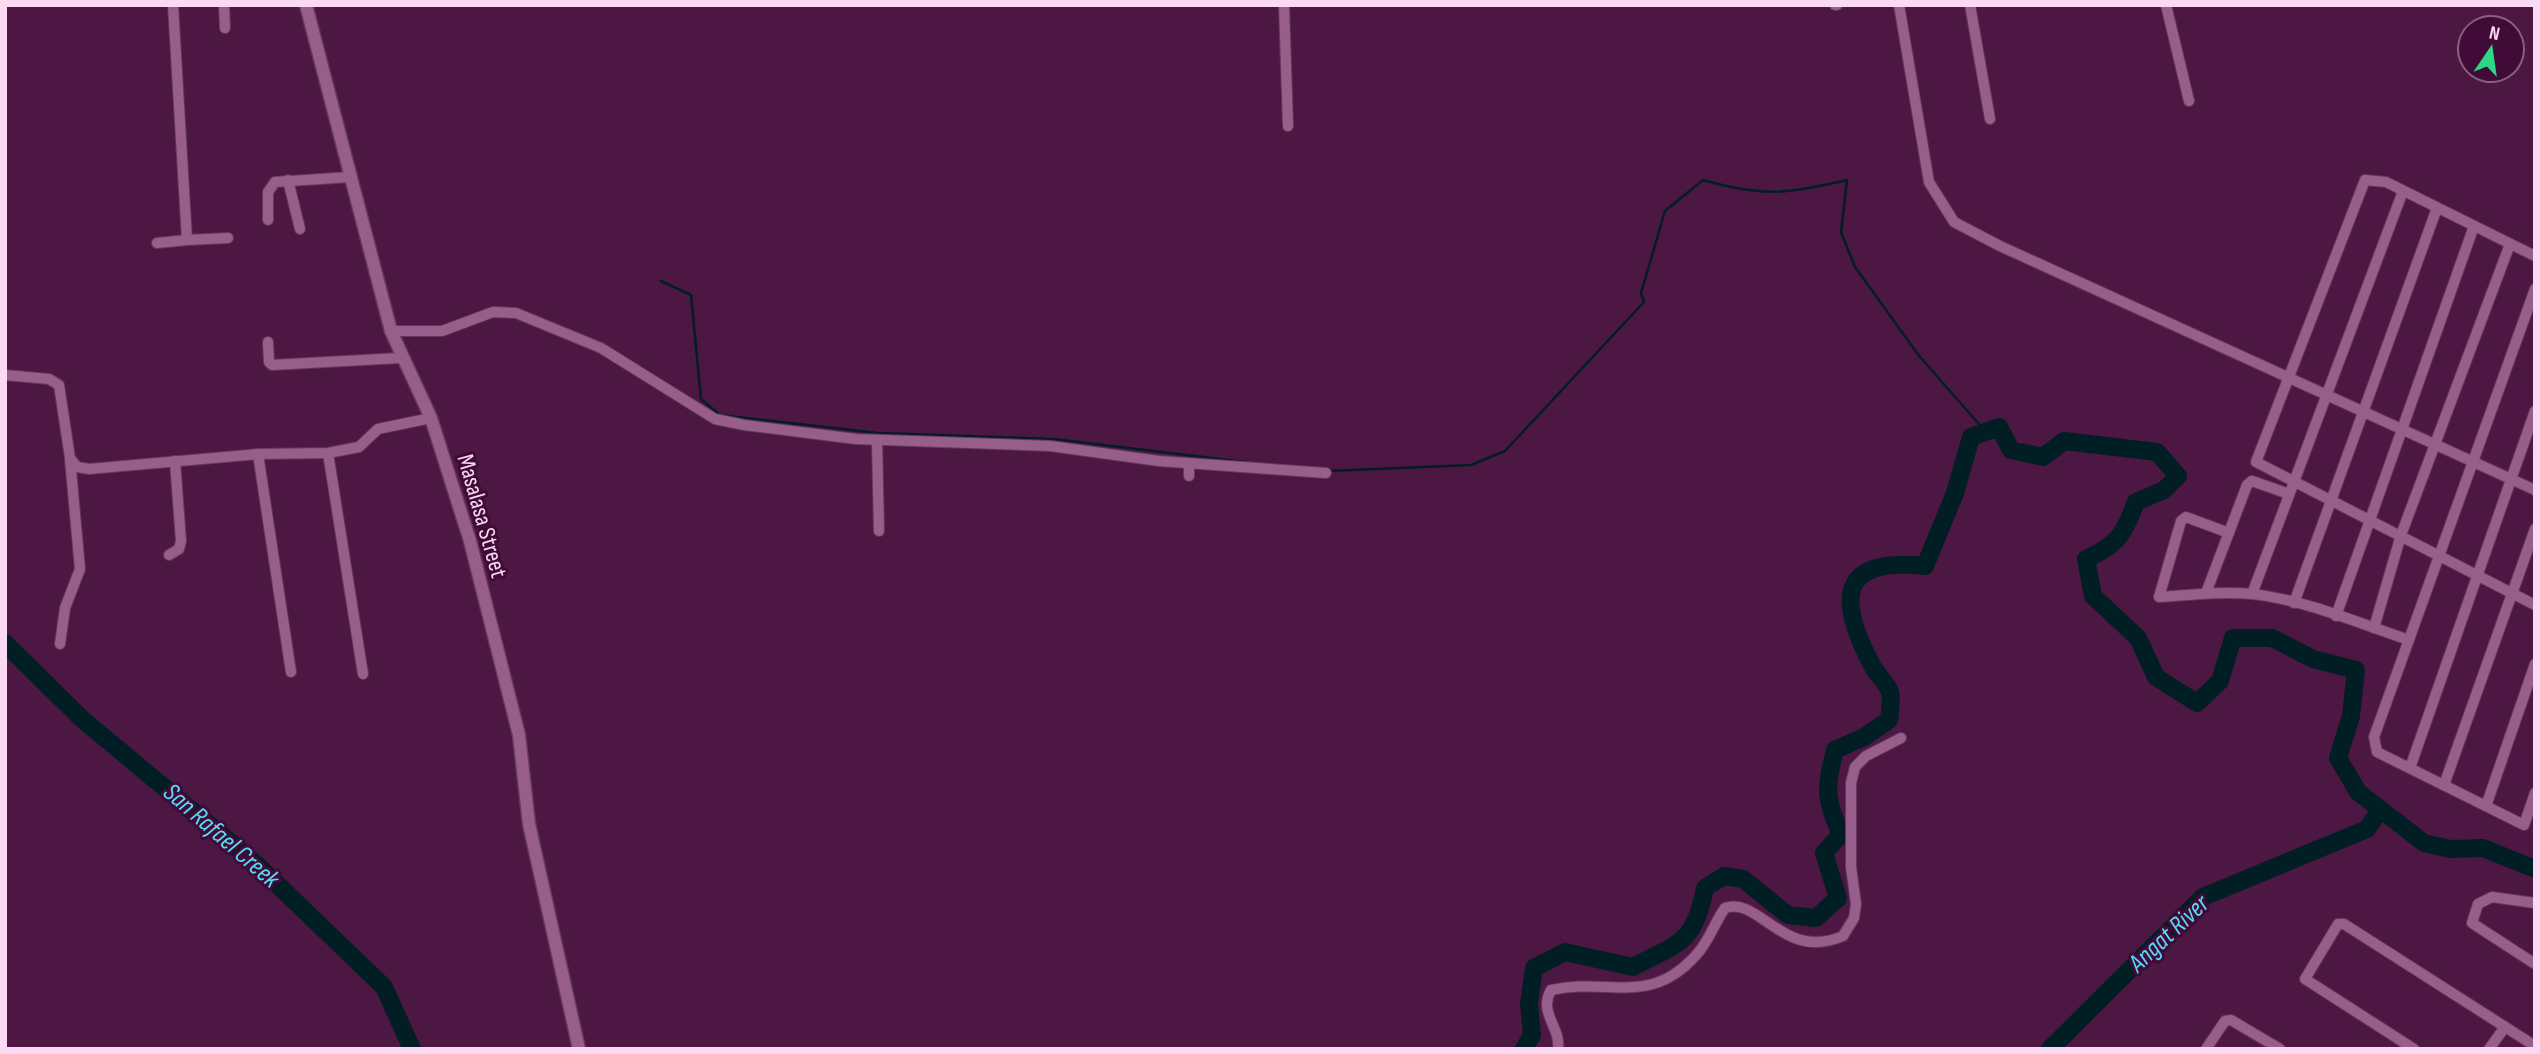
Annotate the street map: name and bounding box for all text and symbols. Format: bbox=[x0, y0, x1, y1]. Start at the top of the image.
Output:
north arrow bbox=[2456, 14, 2526, 84]
text: N bbox=[2487, 22, 2502, 46]
street label: Masalasa Street bbox=[451, 451, 513, 581]
water label: San Rafael Creek bbox=[156, 777, 286, 896]
water label: Angat River bbox=[2122, 888, 2217, 980]

